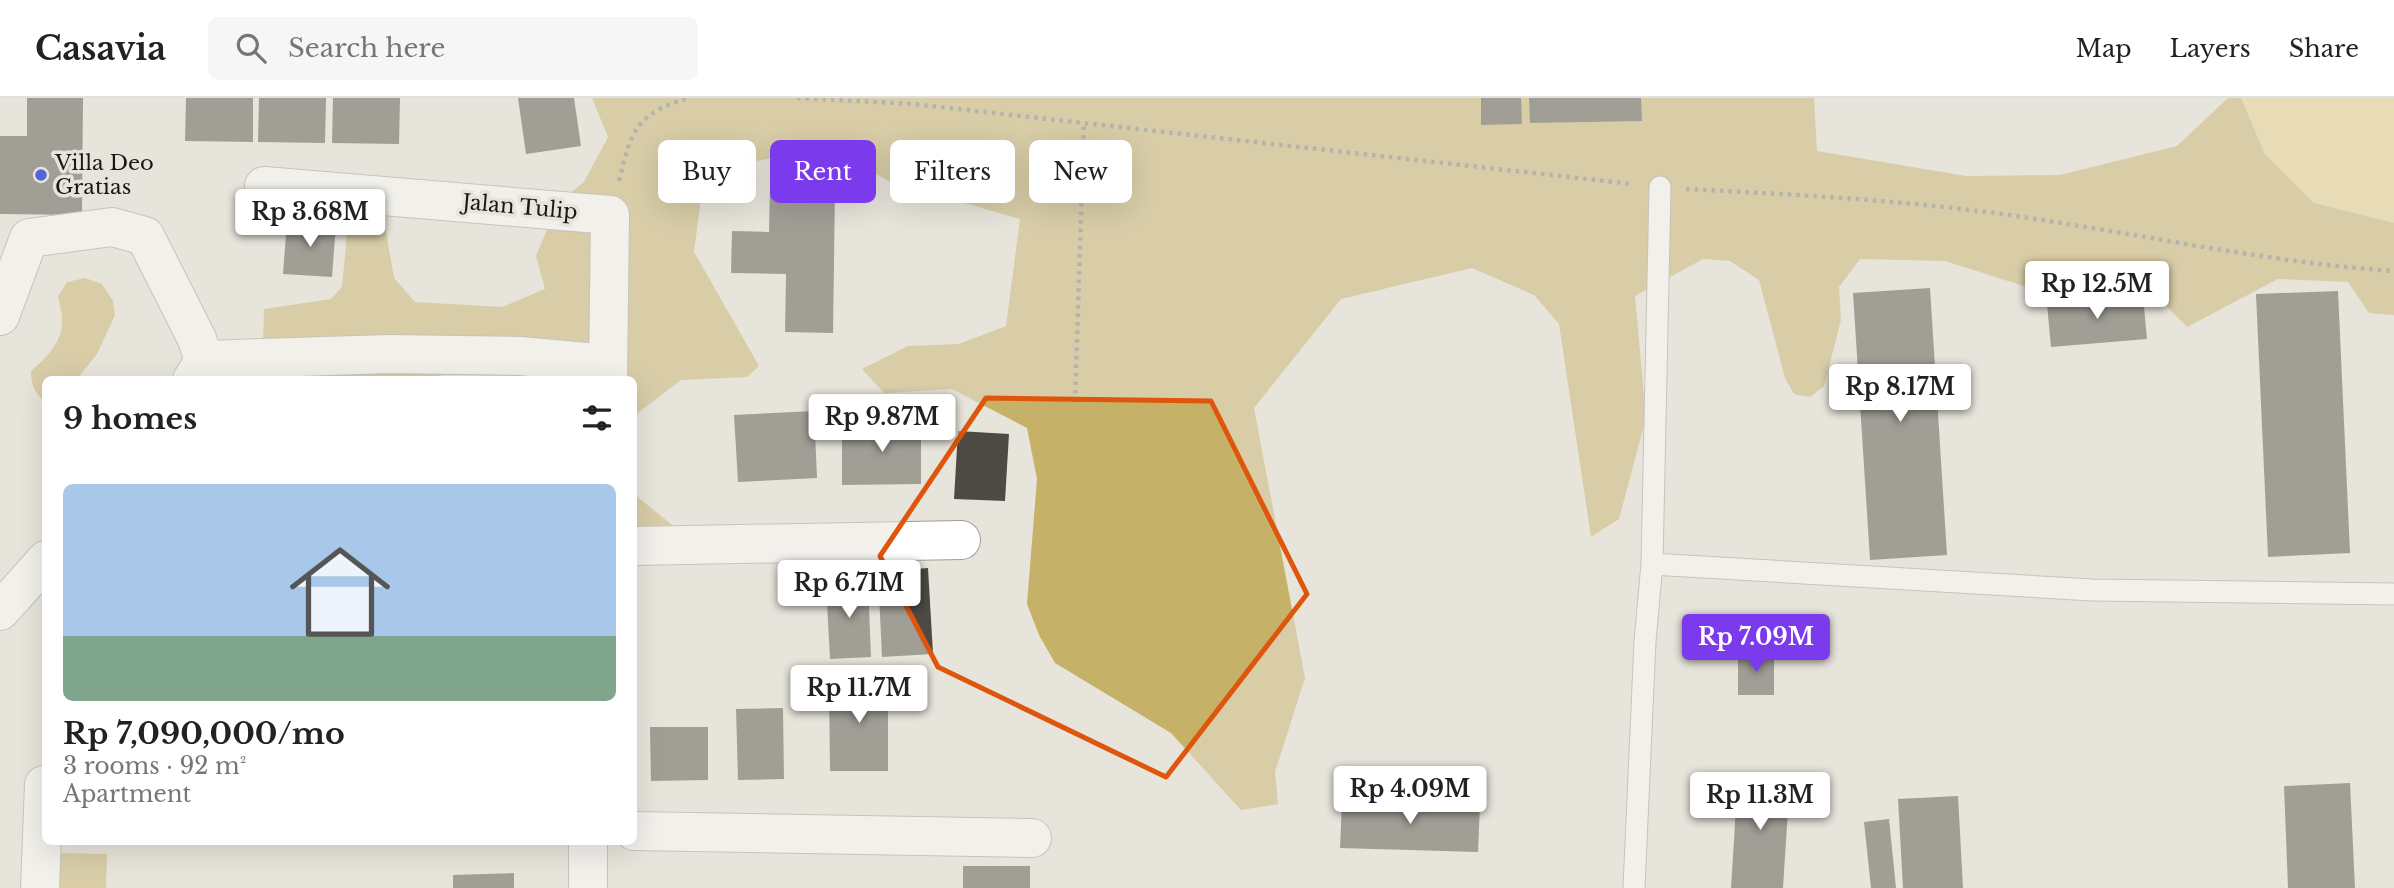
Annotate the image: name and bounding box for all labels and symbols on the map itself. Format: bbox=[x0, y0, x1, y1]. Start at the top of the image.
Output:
place label: Villa Deo Gratias bbox=[54, 150, 154, 200]
marker: Villa Deo Gratias bbox=[33, 167, 49, 183]
street label: Jalan Tulip bbox=[458, 189, 579, 225]
pin: Rp 3.68M bbox=[238, 190, 382, 249]
pin: Rp 12.5M bbox=[2025, 262, 2169, 321]
pin: Rp 8.17M bbox=[1828, 364, 1972, 424]
pin: Rp 9.87M bbox=[810, 394, 954, 454]
pin: Rp 6.71M bbox=[777, 560, 921, 620]
pin: Rp 7.09M bbox=[1684, 614, 1828, 674]
pin: Rp 11.7M bbox=[787, 666, 931, 725]
pin: Rp 4.09M bbox=[1338, 766, 1482, 826]
pin: Rp 11.3M bbox=[1688, 772, 1832, 832]

